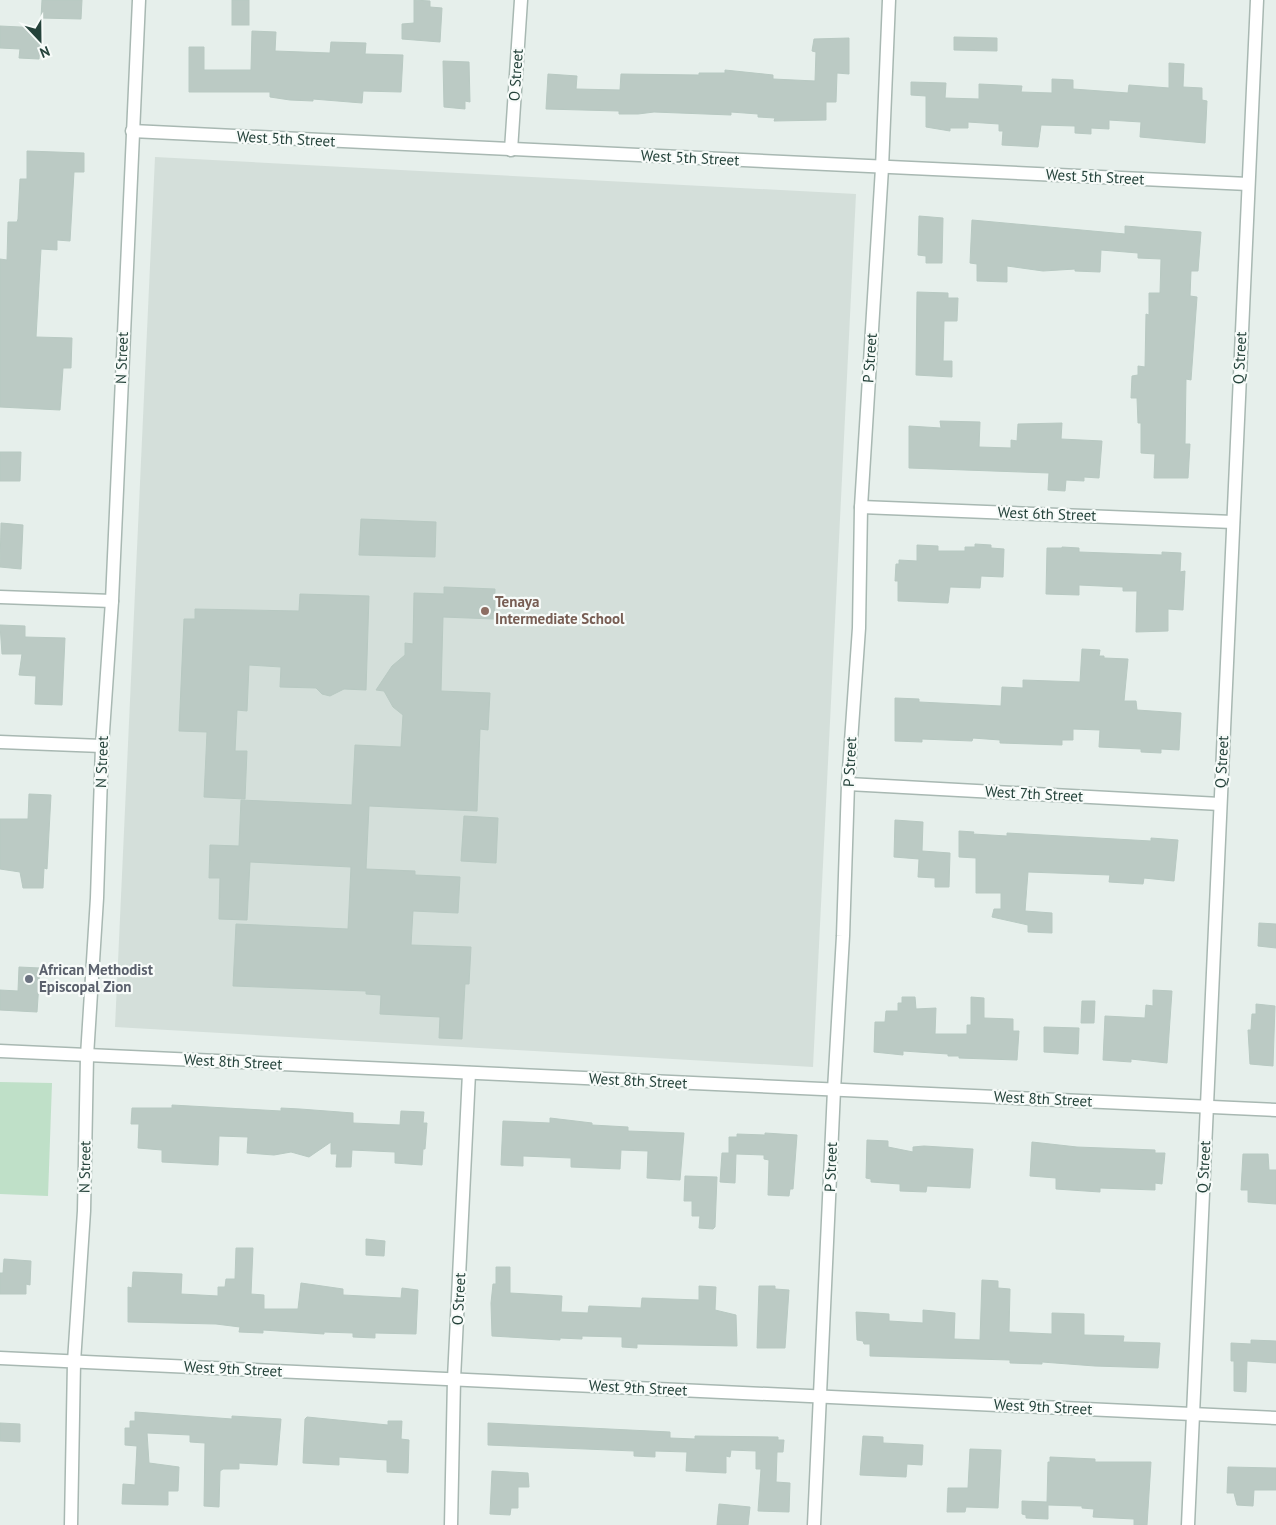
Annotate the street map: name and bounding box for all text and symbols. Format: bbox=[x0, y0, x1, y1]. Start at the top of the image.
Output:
north arrow bbox=[15, 15, 65, 65]
text: N bbox=[37, 42, 53, 62]
street label: O Street bbox=[504, 48, 527, 102]
street label: West 5th Street bbox=[236, 126, 336, 151]
street label: West 5th Street bbox=[640, 145, 740, 170]
street label: West 5th Street bbox=[1045, 164, 1145, 189]
street label: N Street bbox=[111, 331, 132, 385]
street label: Q Street bbox=[1229, 331, 1250, 385]
street label: P Street bbox=[858, 332, 881, 384]
street label: West 6th Street bbox=[997, 502, 1097, 525]
place label: Tenaya Intermediate School bbox=[495, 592, 625, 628]
marker: Tenaya Intermediate School bbox=[479, 605, 491, 617]
street label: N Street bbox=[91, 735, 112, 789]
street label: Q Street bbox=[1211, 735, 1232, 789]
street label: P Street bbox=[839, 736, 860, 787]
street label: West 7th Street bbox=[984, 781, 1084, 806]
place label: African Methodist Episcopal Zion bbox=[39, 960, 154, 996]
marker: African Methodist Episcopal Zion bbox=[23, 973, 35, 985]
street label: West 8th Street bbox=[183, 1049, 283, 1074]
street label: West 8th Street bbox=[588, 1068, 688, 1093]
street label: West 8th Street bbox=[993, 1086, 1093, 1111]
street label: Q Street bbox=[1193, 1140, 1214, 1194]
street label: N Street bbox=[75, 1141, 94, 1193]
street label: P Street bbox=[820, 1142, 841, 1192]
street label: O Street bbox=[448, 1272, 469, 1326]
street label: West 9th Street bbox=[183, 1356, 283, 1381]
street label: West 9th Street bbox=[588, 1375, 688, 1400]
street label: West 9th Street bbox=[993, 1394, 1093, 1419]

